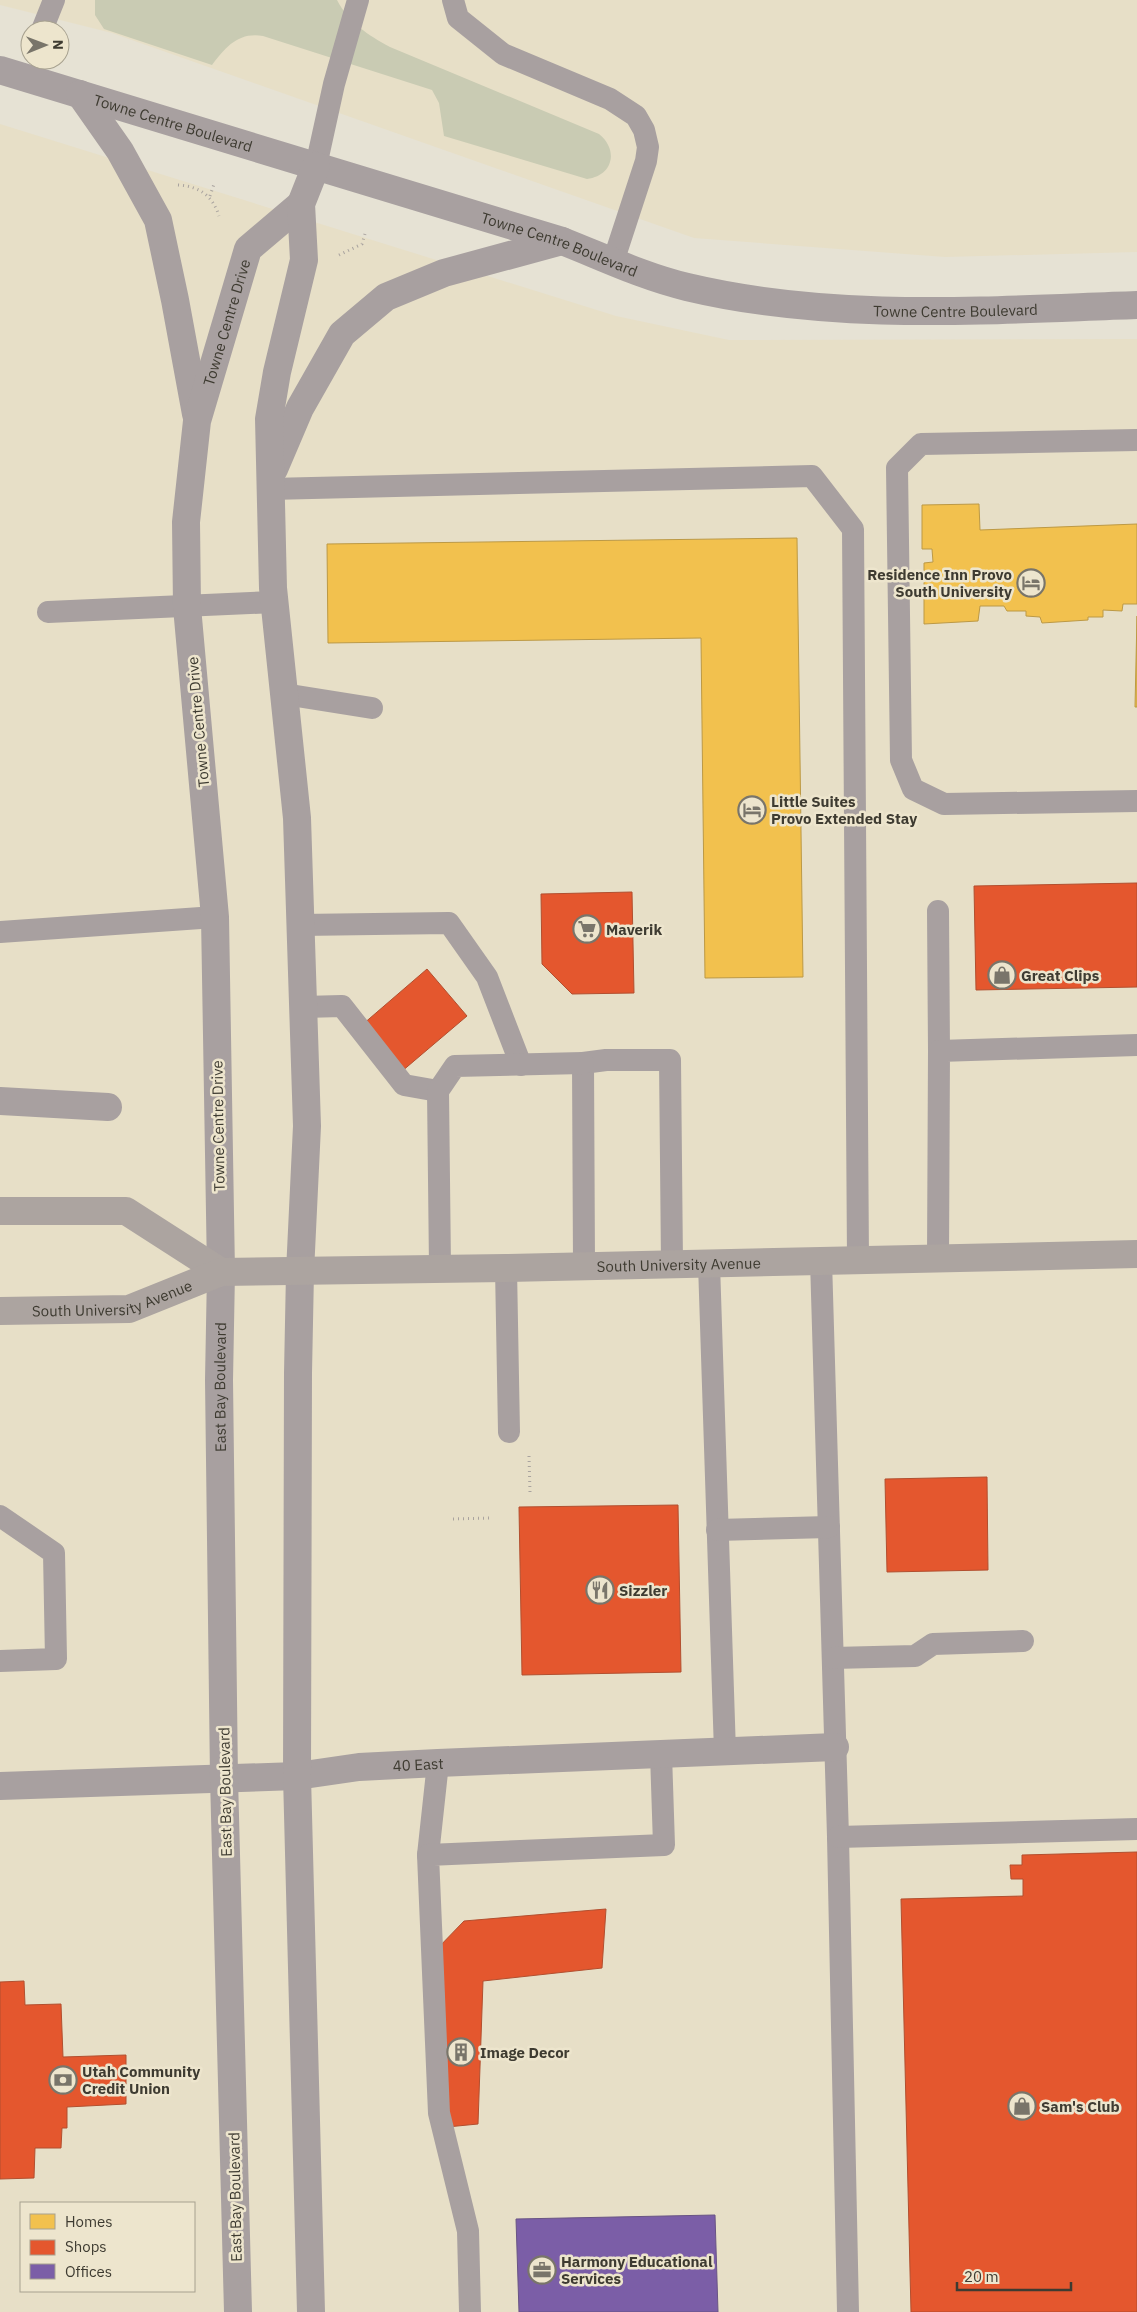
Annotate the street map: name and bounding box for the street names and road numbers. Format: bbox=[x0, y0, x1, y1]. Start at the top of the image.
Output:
street label: Towne Centre Boulevard bbox=[92, 90, 255, 156]
street label: Towne Centre Boulevard bbox=[479, 208, 640, 280]
street label: Towne Centre Drive bbox=[198, 257, 254, 388]
street label: Towne Centre Boulevard bbox=[873, 299, 1038, 321]
street label: Towne Centre Drive bbox=[183, 656, 213, 788]
street label: Towne Centre Drive bbox=[207, 1060, 229, 1192]
street label: South University Avenue bbox=[597, 1253, 761, 1275]
street label: South University Avenue bbox=[32, 1275, 195, 1320]
street label: East Bay Boulevard bbox=[209, 1322, 230, 1452]
street label: East Bay Boulevard bbox=[214, 1727, 236, 1857]
street label: 40 East bbox=[392, 1753, 444, 1775]
street label: East Bay Boulevard bbox=[224, 2132, 246, 2262]

